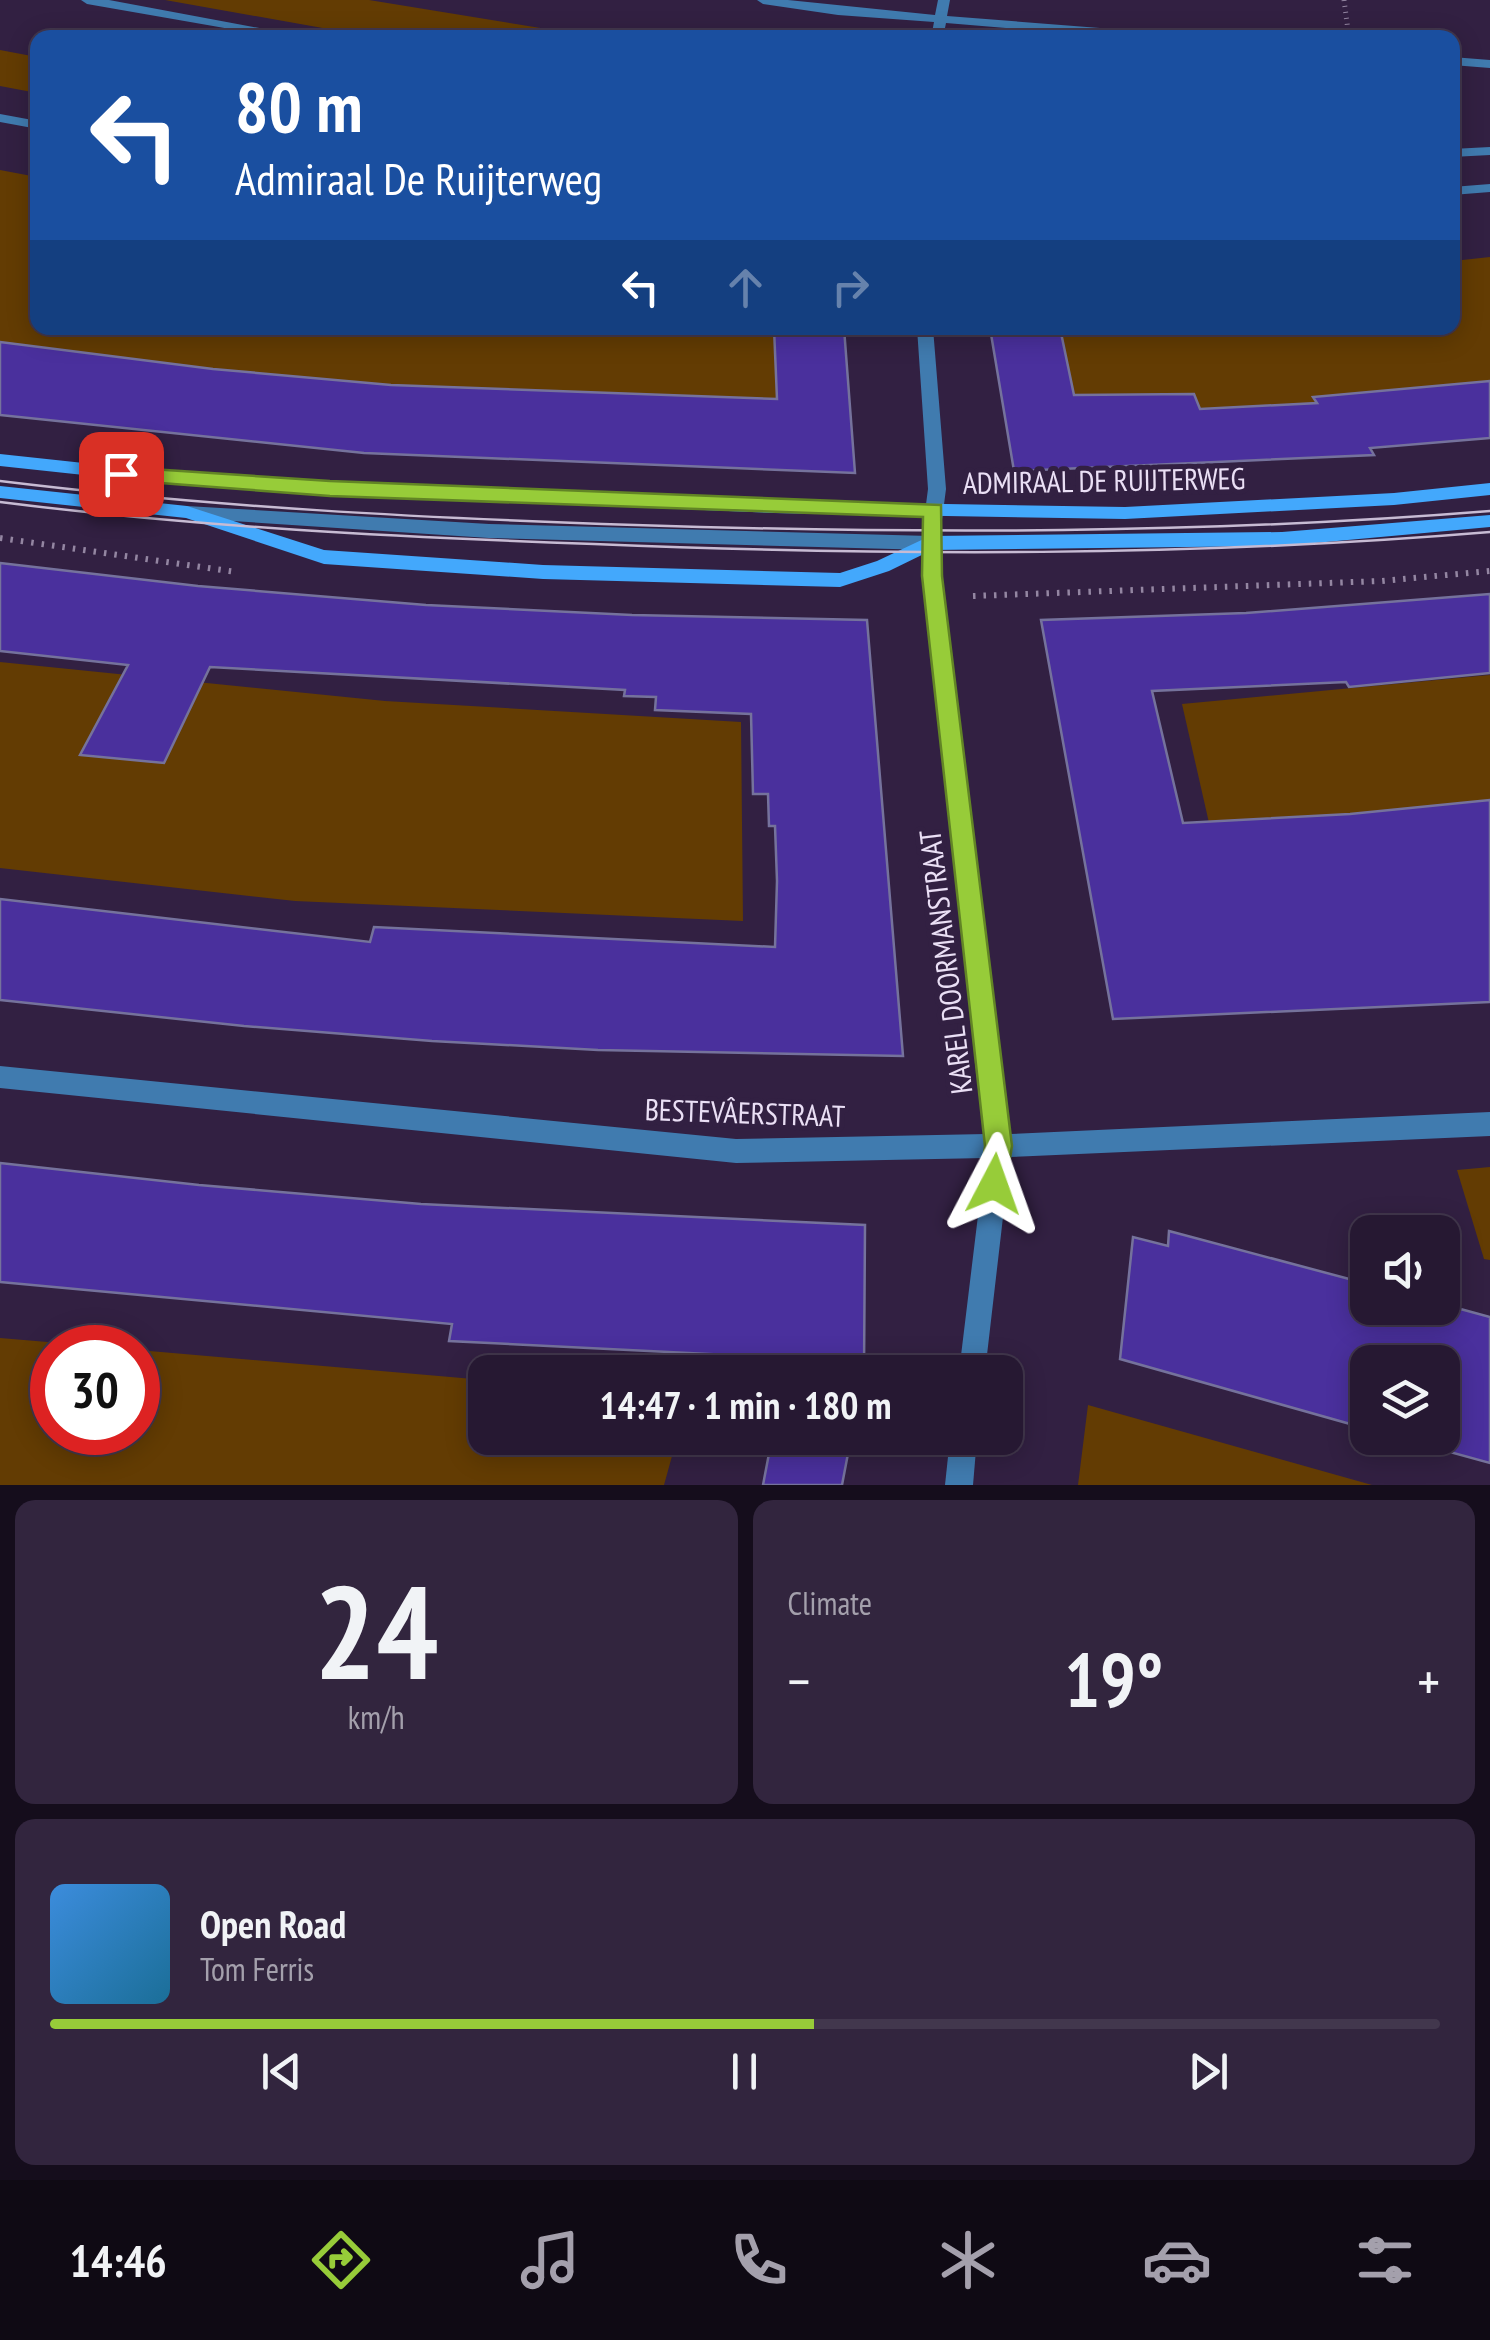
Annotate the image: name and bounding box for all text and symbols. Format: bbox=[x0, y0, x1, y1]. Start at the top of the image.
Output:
text: 80 m bbox=[235, 61, 363, 151]
icon: left bbox=[70, 70, 200, 200]
text: Admiraal De Ruijterweg bbox=[235, 149, 602, 207]
icon: left bbox=[613, 260, 668, 315]
icon: ahead bbox=[718, 260, 773, 315]
icon: right bbox=[823, 260, 878, 315]
pin bbox=[79, 432, 164, 517]
icon: arrive bbox=[94, 447, 149, 502]
street label: ADMIRAAL DE RUIJTERWEG bbox=[962, 458, 1246, 502]
street label: KAREL DOORMANSTRAAT bbox=[909, 828, 981, 1096]
street label: BESTEVÂERSTRAAT bbox=[644, 1089, 846, 1135]
position arrow bbox=[942, 1132, 1046, 1236]
map controls bbox=[1350, 1215, 1460, 1455]
button: sound bbox=[1350, 1215, 1460, 1325]
speed limit sign: 30 bbox=[30, 1325, 160, 1455]
button: layers bbox=[1350, 1345, 1460, 1455]
text: 14:47 · 1 min · 180 m bbox=[599, 1380, 892, 1429]
text: 24 bbox=[314, 1547, 438, 1715]
text: Climate bbox=[788, 1582, 872, 1624]
text: 19° bbox=[1064, 1631, 1163, 1728]
text: − bbox=[788, 1645, 810, 1716]
text: + bbox=[1417, 1645, 1440, 1716]
text: km/h bbox=[348, 1696, 405, 1738]
text: Open Road bbox=[200, 1899, 346, 1948]
text: Tom Ferris bbox=[200, 1948, 314, 1990]
icon: previous bbox=[254, 2044, 309, 2099]
icon: pause bbox=[717, 2044, 772, 2099]
icon: next bbox=[1181, 2044, 1236, 2099]
icon: directions bbox=[306, 2225, 376, 2295]
icon: music bbox=[515, 2225, 585, 2295]
icon: phone bbox=[724, 2225, 794, 2295]
icon: climate bbox=[933, 2225, 1003, 2295]
icon: car bbox=[1142, 2225, 1212, 2295]
icon: filters bbox=[1350, 2225, 1420, 2295]
text: 14:46 bbox=[69, 2231, 167, 2289]

